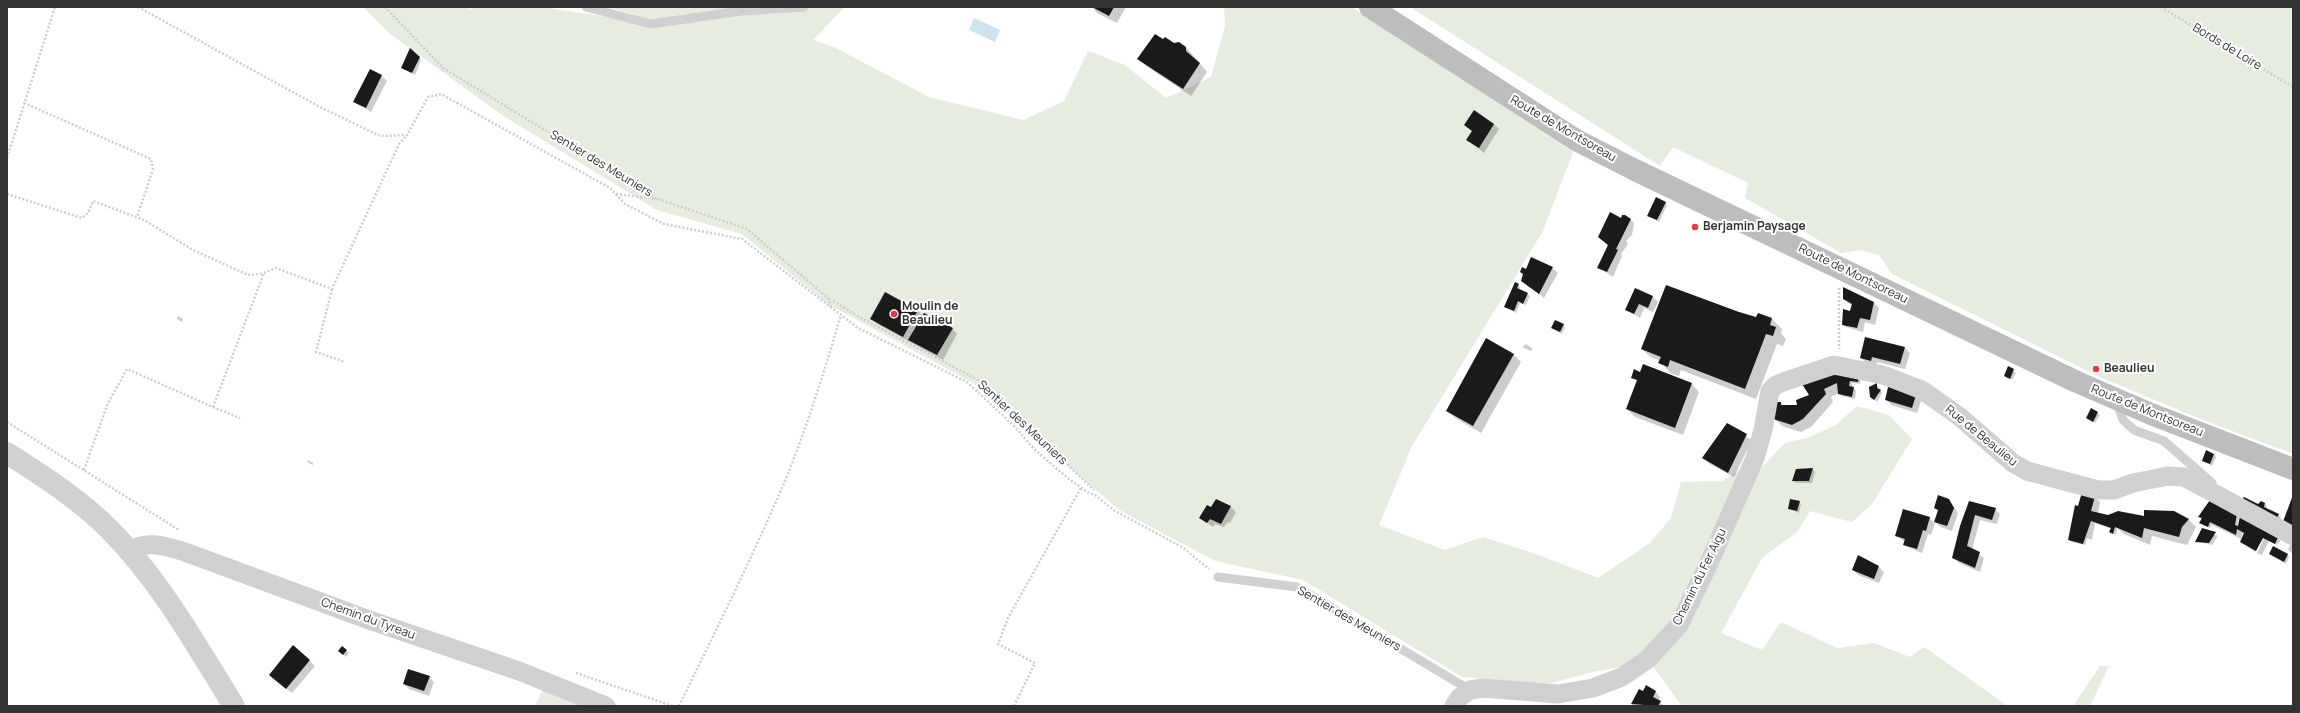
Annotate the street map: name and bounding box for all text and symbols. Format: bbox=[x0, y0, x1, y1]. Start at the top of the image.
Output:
street label: Bords de Loire bbox=[2190, 21, 2264, 73]
street label: Route de Montsoreau bbox=[1508, 93, 1618, 165]
street label: Sentier des Meuniers bbox=[547, 128, 655, 200]
place label: Berjamin Paysage bbox=[1703, 220, 1806, 234]
marker: Berjamin Paysage bbox=[1690, 222, 1700, 232]
street label: Route de Montsoreau bbox=[1796, 241, 1910, 307]
place label: Moulin de Beaulieu bbox=[902, 300, 958, 328]
marker: Moulin de Beaulieu bbox=[889, 309, 899, 319]
place label: Beaulieu bbox=[2104, 362, 2155, 376]
marker: Beaulieu bbox=[2091, 364, 2101, 374]
street label: Sentier des Meuniers bbox=[974, 378, 1070, 468]
street label: Route de Montsoreau bbox=[2089, 382, 2205, 440]
street label: Rue de Beaulieu bbox=[1942, 403, 2020, 469]
street label: Chemin du Fer Aigu bbox=[1670, 526, 1730, 628]
street label: Sentier des Meuniers bbox=[1295, 583, 1403, 655]
street label: Chemin du Tyreau bbox=[319, 595, 417, 643]

